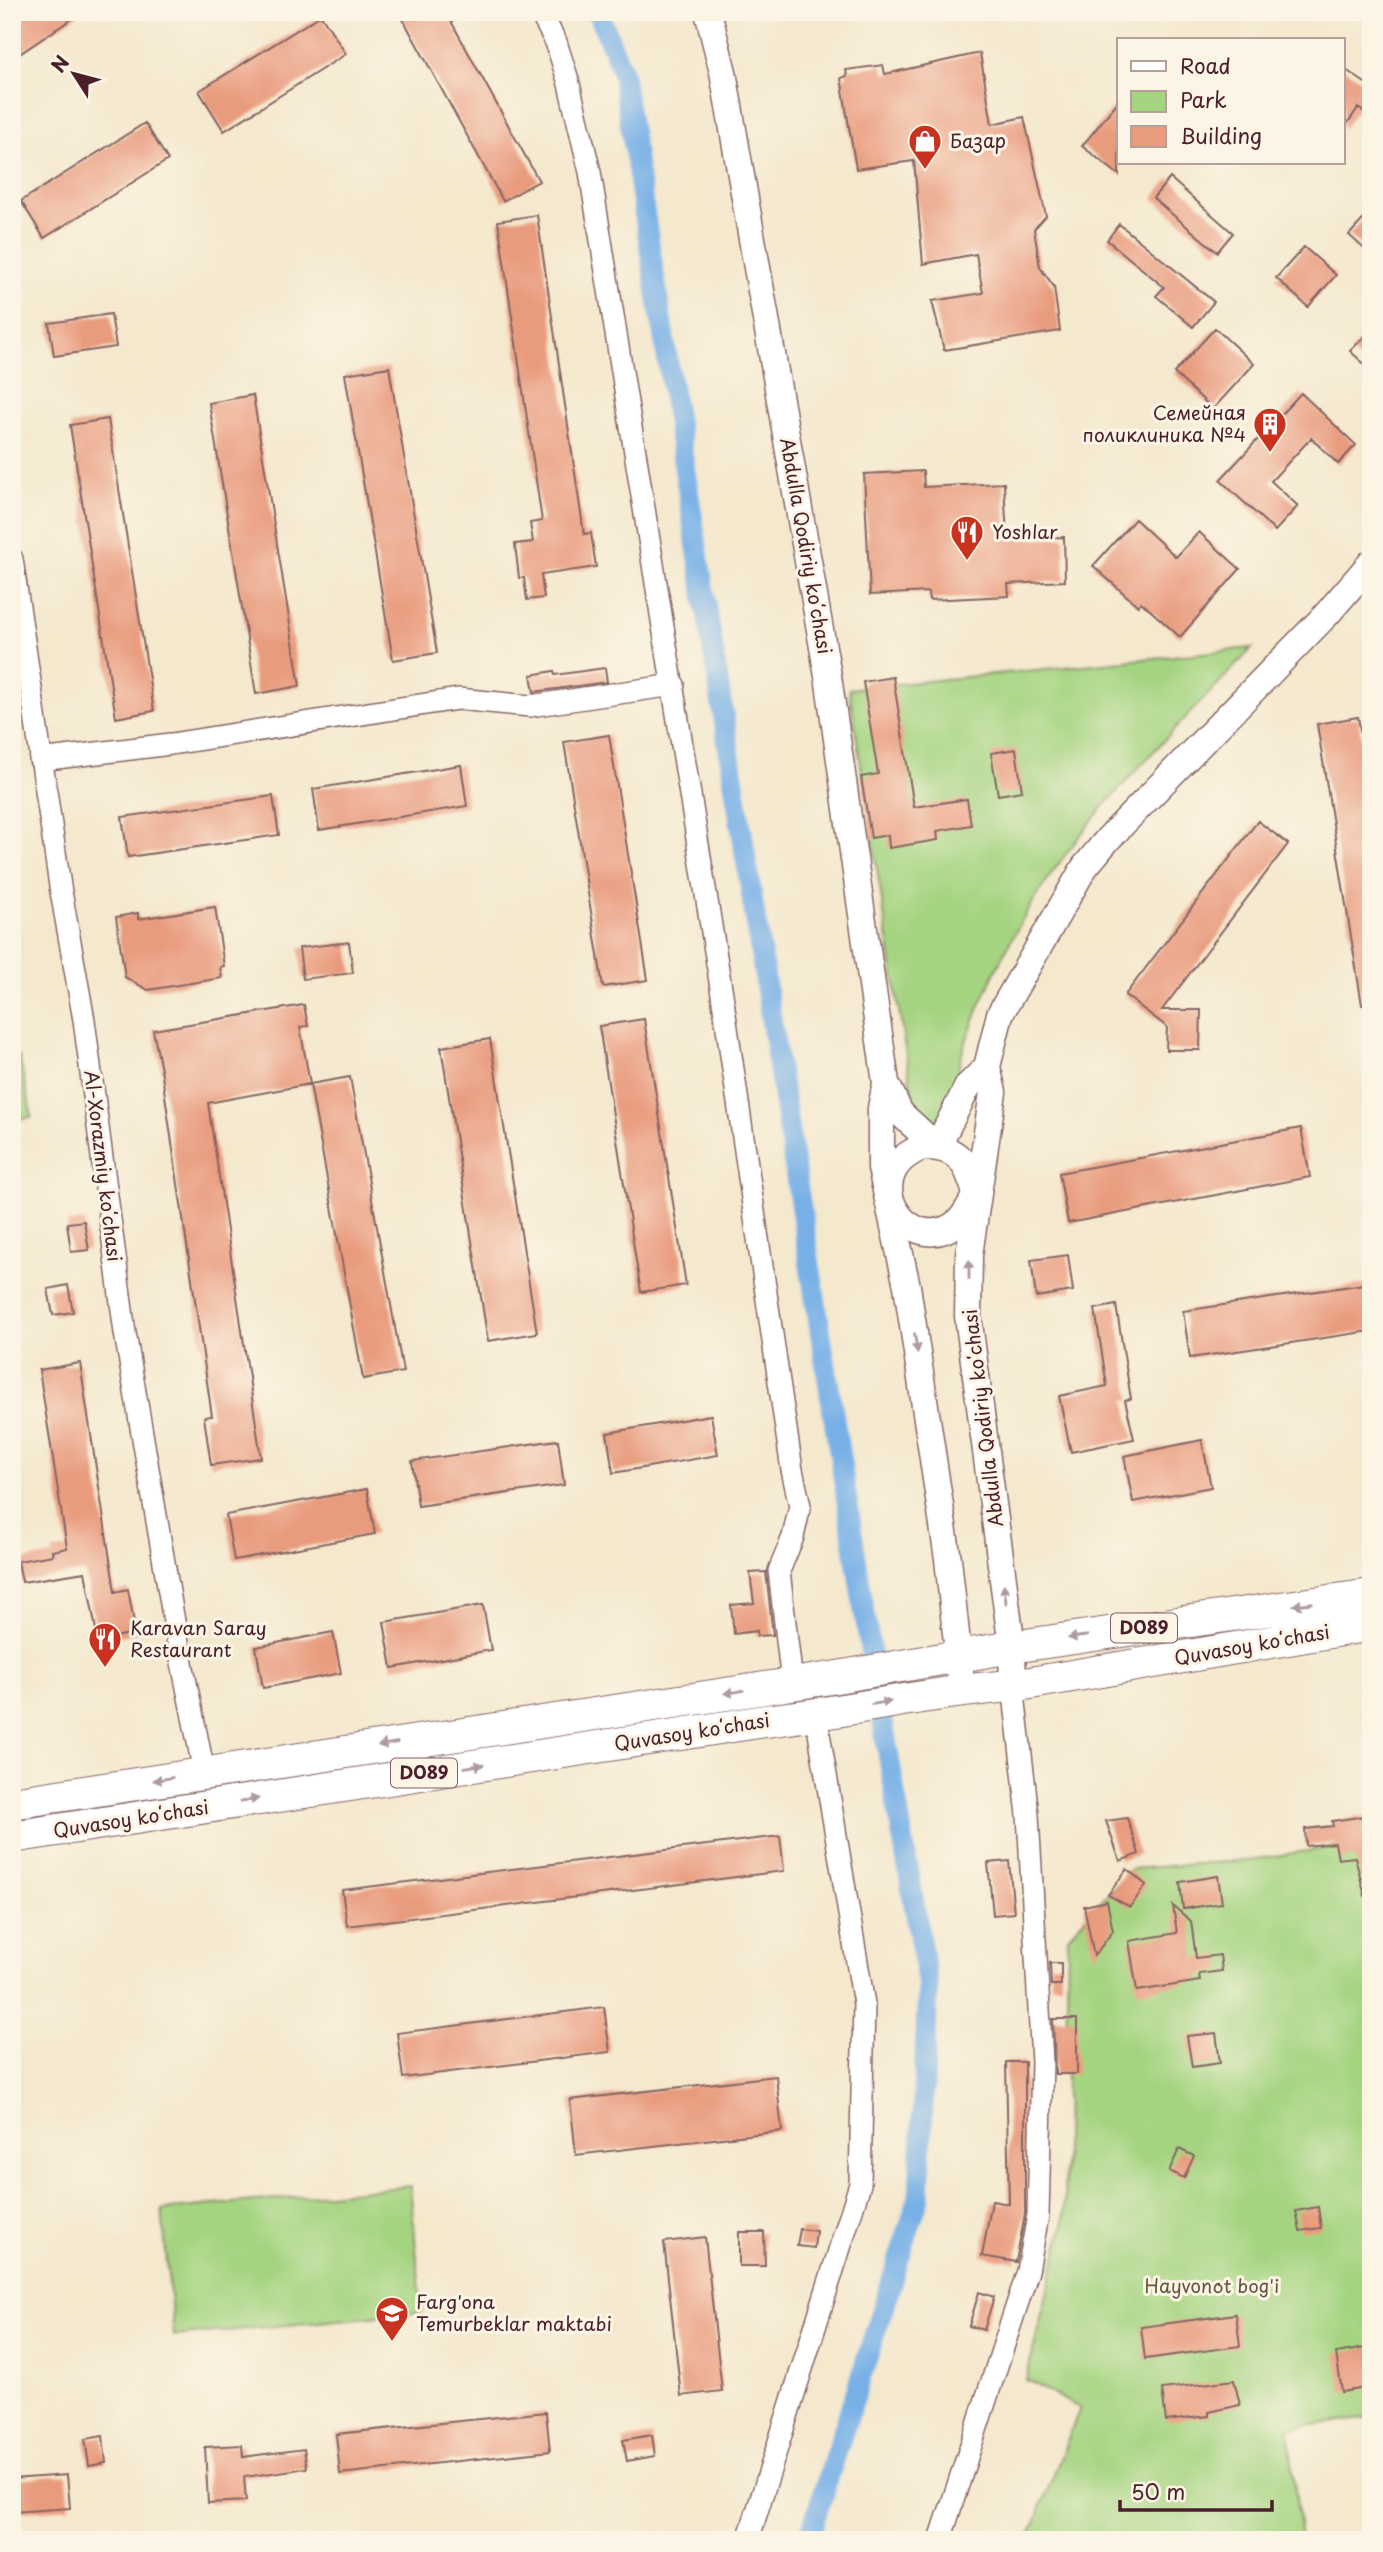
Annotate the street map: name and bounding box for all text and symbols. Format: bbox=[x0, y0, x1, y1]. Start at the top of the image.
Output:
north arrow bbox=[38, 38, 108, 108]
legend bbox=[1117, 38, 1344, 164]
text: N bbox=[44, 49, 75, 78]
text: Road bbox=[1180, 49, 1231, 81]
text: Park bbox=[1180, 83, 1227, 115]
text: Building bbox=[1180, 119, 1262, 151]
shop icon: Базар bbox=[906, 122, 944, 171]
place label: Базар bbox=[950, 126, 1006, 154]
place label: Семейная поликлиника №4 bbox=[1083, 398, 1246, 448]
building icon: Семейная поликлиника №4 bbox=[1251, 405, 1289, 454]
street label: Abdulla Qodiriy koʻchasi bbox=[774, 435, 840, 656]
restaurant icon: Yoshlar bbox=[948, 513, 986, 562]
place label: Yoshlar bbox=[992, 517, 1058, 545]
street label: Al-Xorazmiy koʻchasi bbox=[78, 1069, 130, 1263]
one-way arrow bbox=[963, 1259, 975, 1281]
street label: Abdulla Qodiriy koʻchasi bbox=[955, 1308, 1009, 1529]
one-way arrow bbox=[911, 1333, 922, 1355]
one-way arrow bbox=[999, 1582, 1010, 1604]
one-way arrow bbox=[1292, 1599, 1314, 1610]
place label: Karavan Saray Restaurant bbox=[130, 1613, 267, 1663]
road number: D089 bbox=[1111, 1614, 1177, 1643]
street label: Quvasoy koʻchasi bbox=[1172, 1617, 1332, 1671]
restaurant icon: Karavan Saray Restaurant bbox=[86, 1620, 124, 1669]
one-way arrow bbox=[1067, 1632, 1089, 1643]
one-way arrow bbox=[723, 1686, 745, 1697]
one-way arrow bbox=[870, 1697, 892, 1708]
street label: Quvasoy koʻchasi bbox=[612, 1705, 772, 1757]
one-way arrow bbox=[377, 1739, 399, 1750]
road number: D089 bbox=[391, 1758, 457, 1788]
one-way arrow bbox=[463, 1760, 485, 1771]
one-way arrow bbox=[152, 1774, 174, 1785]
street label: Quvasoy koʻchasi bbox=[51, 1792, 211, 1844]
one-way arrow bbox=[238, 1794, 260, 1805]
park label: Hayvonot bog'i bbox=[1145, 2271, 1279, 2299]
place label: Farg'ona Temurbeklar maktabi bbox=[416, 2287, 612, 2337]
school or university icon: Farg'ona Temurbeklar maktabi bbox=[373, 2294, 411, 2343]
scale bar bbox=[1120, 2468, 1273, 2512]
text: 50 m bbox=[1131, 2475, 1185, 2507]

